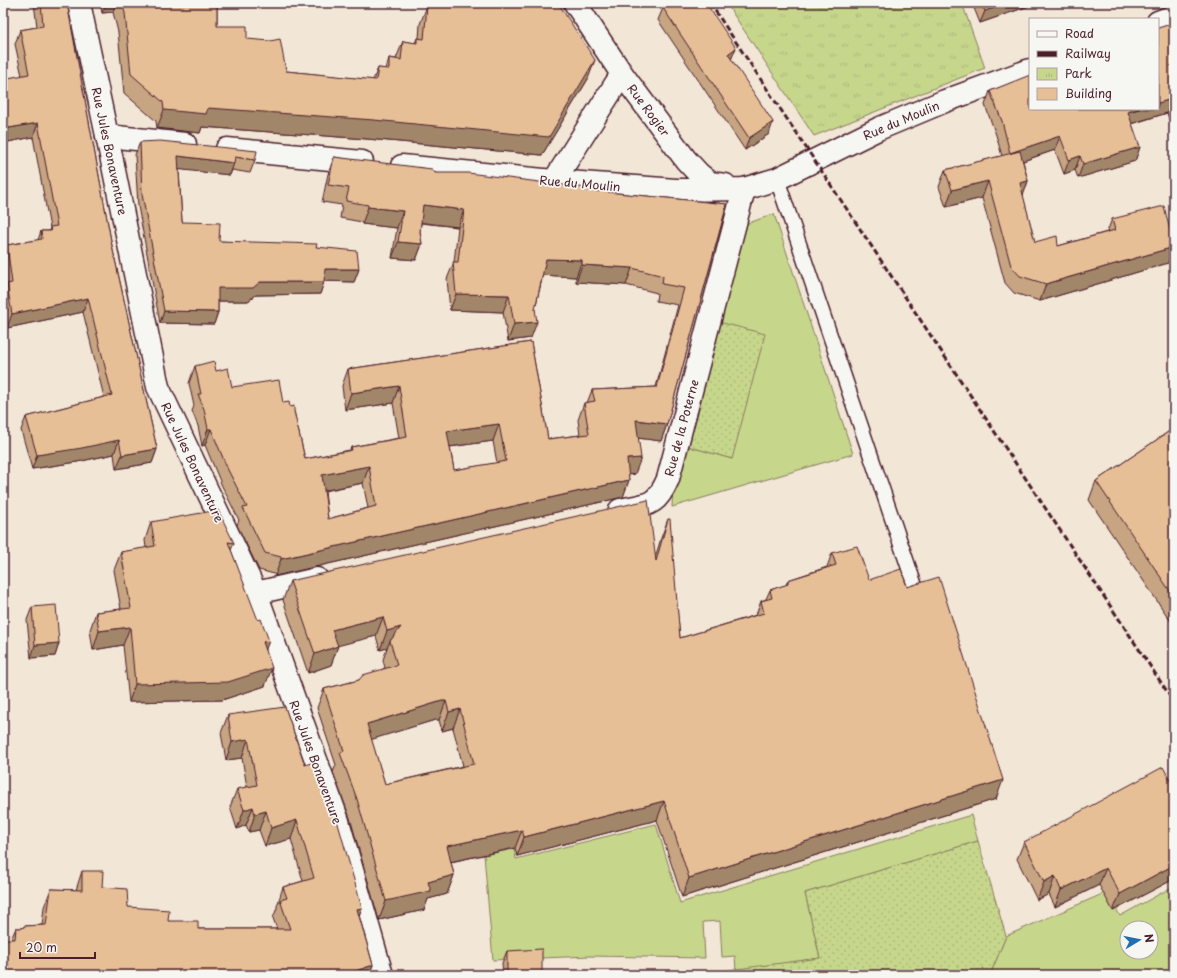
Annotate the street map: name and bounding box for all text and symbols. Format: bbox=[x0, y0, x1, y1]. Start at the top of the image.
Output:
legend bbox=[1029, 18, 1159, 110]
text: Road bbox=[1065, 24, 1094, 42]
text: Railway bbox=[1065, 44, 1111, 62]
text: Park bbox=[1065, 64, 1092, 82]
street label: Rue Rogier bbox=[623, 80, 675, 140]
text: Building bbox=[1065, 84, 1112, 102]
street label: Rue Jules Bonaventure bbox=[88, 85, 132, 217]
street label: Rue du Moulin bbox=[860, 96, 942, 144]
street label: Rue du Moulin bbox=[539, 170, 621, 196]
street label: Rue de la Poterne bbox=[659, 378, 703, 478]
street label: Rue Jules Bonaventure bbox=[157, 399, 229, 525]
street label: Rue Jules Bonaventure bbox=[285, 698, 347, 827]
north arrow bbox=[1119, 920, 1159, 960]
text: N bbox=[1140, 932, 1159, 944]
scale bar bbox=[20, 934, 95, 960]
text: 20 m bbox=[26, 938, 57, 956]

